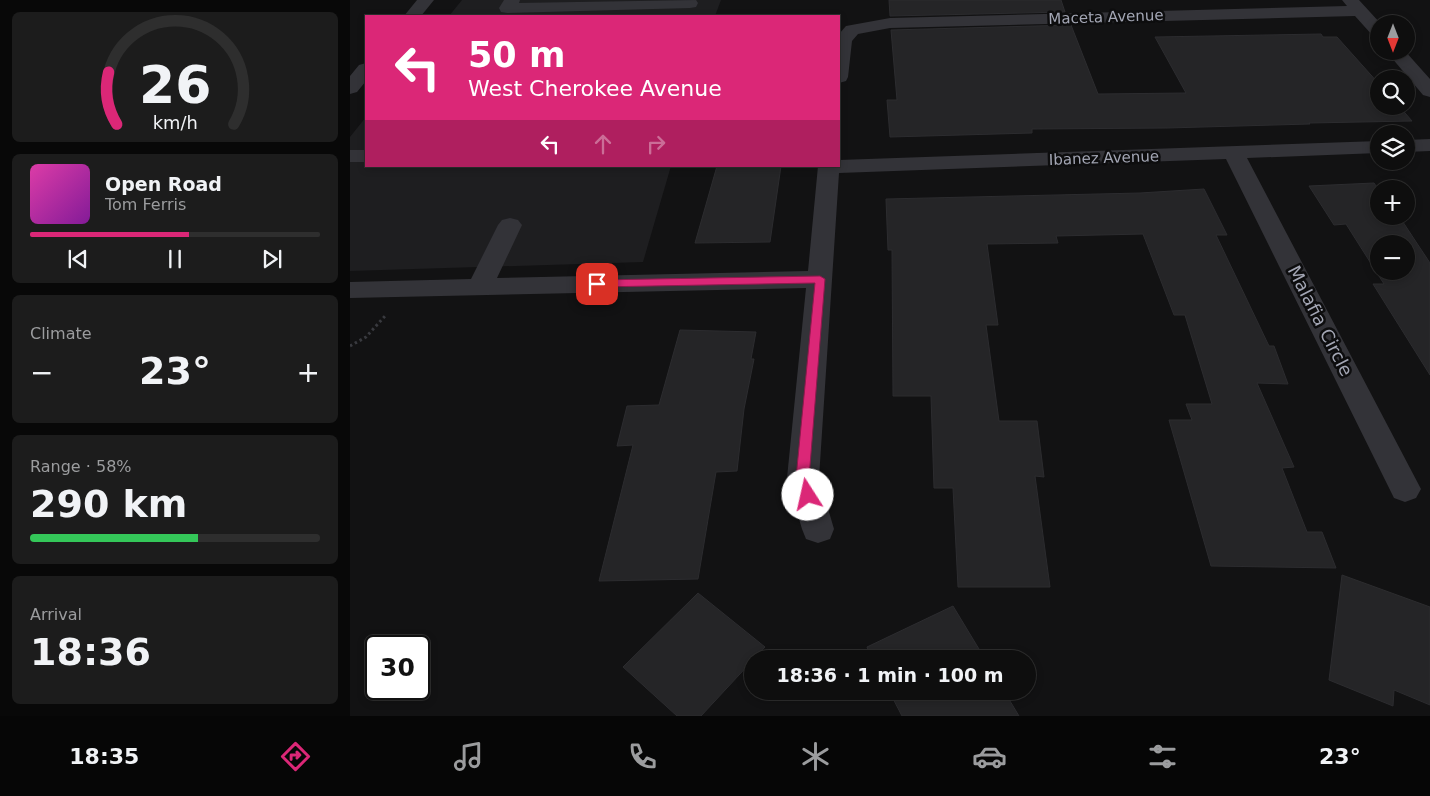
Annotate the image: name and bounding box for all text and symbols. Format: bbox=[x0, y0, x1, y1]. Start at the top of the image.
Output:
street label: Maceta Avenue bbox=[1048, 6, 1164, 28]
north arrow bbox=[1370, 15, 1415, 60]
map controls bbox=[1370, 15, 1415, 280]
icon: left bbox=[385, 35, 450, 100]
text: 50 m bbox=[468, 35, 565, 75]
text: 26 bbox=[139, 55, 211, 115]
button: search bbox=[1370, 70, 1415, 115]
text: West Cherokee Avenue bbox=[468, 76, 722, 101]
text: km/h bbox=[152, 112, 198, 133]
button: layers bbox=[1370, 125, 1415, 170]
icon: left bbox=[536, 130, 564, 158]
icon: ahead bbox=[589, 130, 617, 158]
icon: right bbox=[642, 130, 670, 158]
street label: Ibanez Avenue bbox=[1049, 147, 1159, 169]
text: Open Road bbox=[105, 173, 222, 195]
button: + bbox=[1370, 180, 1415, 225]
text: Tom Ferris bbox=[105, 195, 186, 214]
button: − bbox=[1370, 235, 1415, 280]
icon: previous bbox=[64, 245, 92, 273]
icon: pause bbox=[161, 245, 189, 273]
icon: next bbox=[258, 245, 286, 273]
street label: Malafia Circle bbox=[1284, 262, 1357, 380]
pin bbox=[576, 263, 618, 305]
icon: arrive bbox=[583, 270, 611, 298]
text: Climate bbox=[30, 324, 92, 343]
text: 23° bbox=[139, 349, 211, 393]
text: − bbox=[30, 356, 53, 389]
text: + bbox=[297, 356, 320, 389]
text: Range · 58% bbox=[30, 457, 132, 476]
position arrow bbox=[781, 468, 833, 520]
text: 290 km bbox=[30, 482, 187, 526]
text: Arrival bbox=[30, 605, 82, 624]
text: 18:36 bbox=[30, 630, 151, 674]
speed limit sign: 30 bbox=[365, 635, 430, 700]
text: 18:36 · 1 min · 100 m bbox=[776, 664, 1004, 686]
icon: directions bbox=[278, 739, 313, 774]
icon: music bbox=[451, 739, 486, 774]
icon: phone bbox=[625, 739, 660, 774]
icon: climate bbox=[798, 739, 833, 774]
icon: car bbox=[972, 739, 1007, 774]
icon: filters bbox=[1145, 739, 1180, 774]
text: 18:35 bbox=[69, 744, 139, 769]
text: 23° bbox=[1319, 744, 1361, 769]

